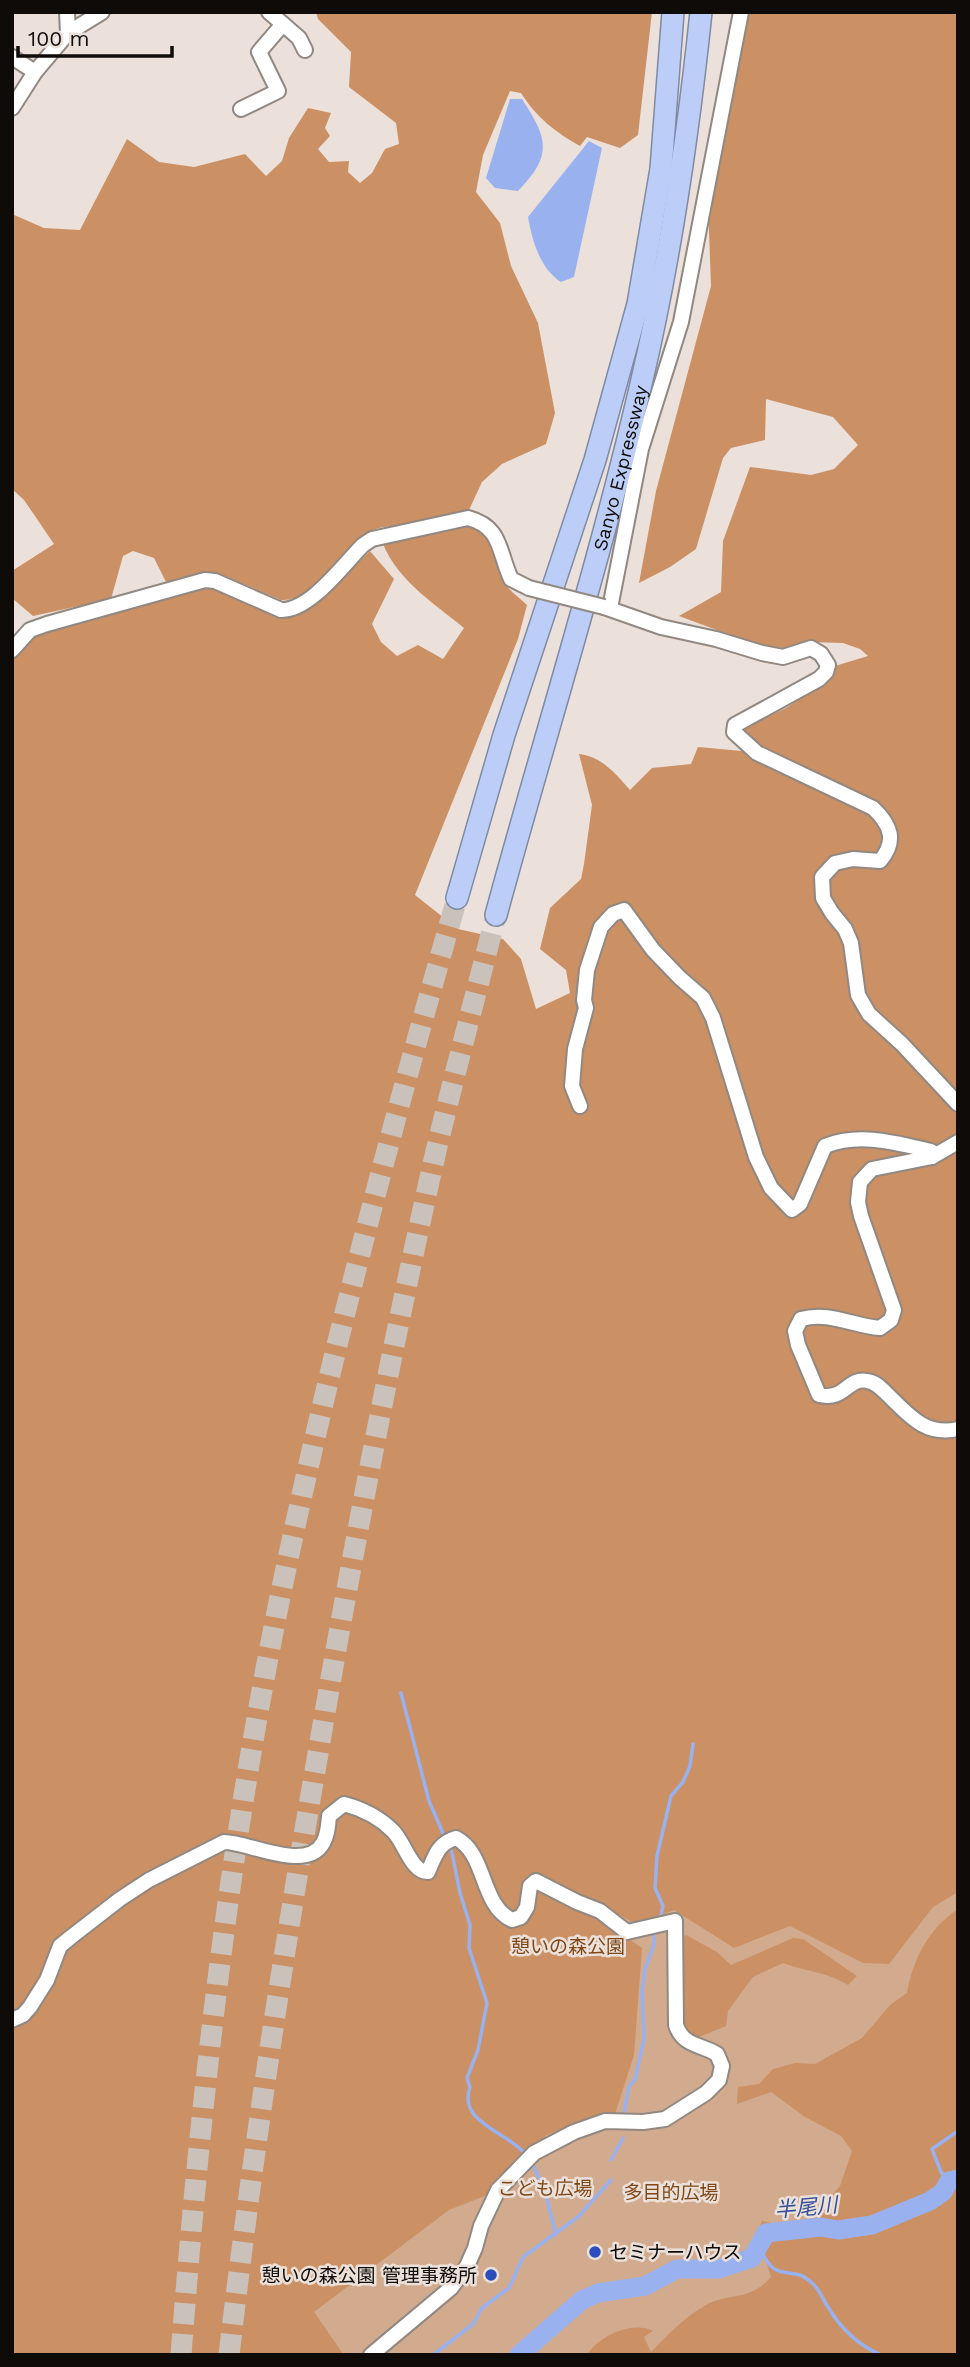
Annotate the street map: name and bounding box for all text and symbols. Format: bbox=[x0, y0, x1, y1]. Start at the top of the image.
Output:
scale bar bbox=[18, 14, 172, 58]
text: 100 m bbox=[28, 26, 90, 51]
street label: Sanyo Expressway bbox=[588, 383, 652, 553]
park label: 憩いの森公園 bbox=[511, 1935, 625, 1958]
park label: こども広場 bbox=[497, 2177, 593, 2200]
park label: 多目的広場 bbox=[623, 2181, 719, 2204]
water label: 半尾川 bbox=[774, 2192, 840, 2222]
place label: セミナーハウス bbox=[609, 2241, 742, 2264]
marker: セミナーハウス bbox=[587, 2244, 603, 2260]
place label: 憩いの森公園 管理事務所 bbox=[262, 2264, 477, 2287]
marker: 憩いの森公園 管理事務所 bbox=[483, 2267, 499, 2283]

